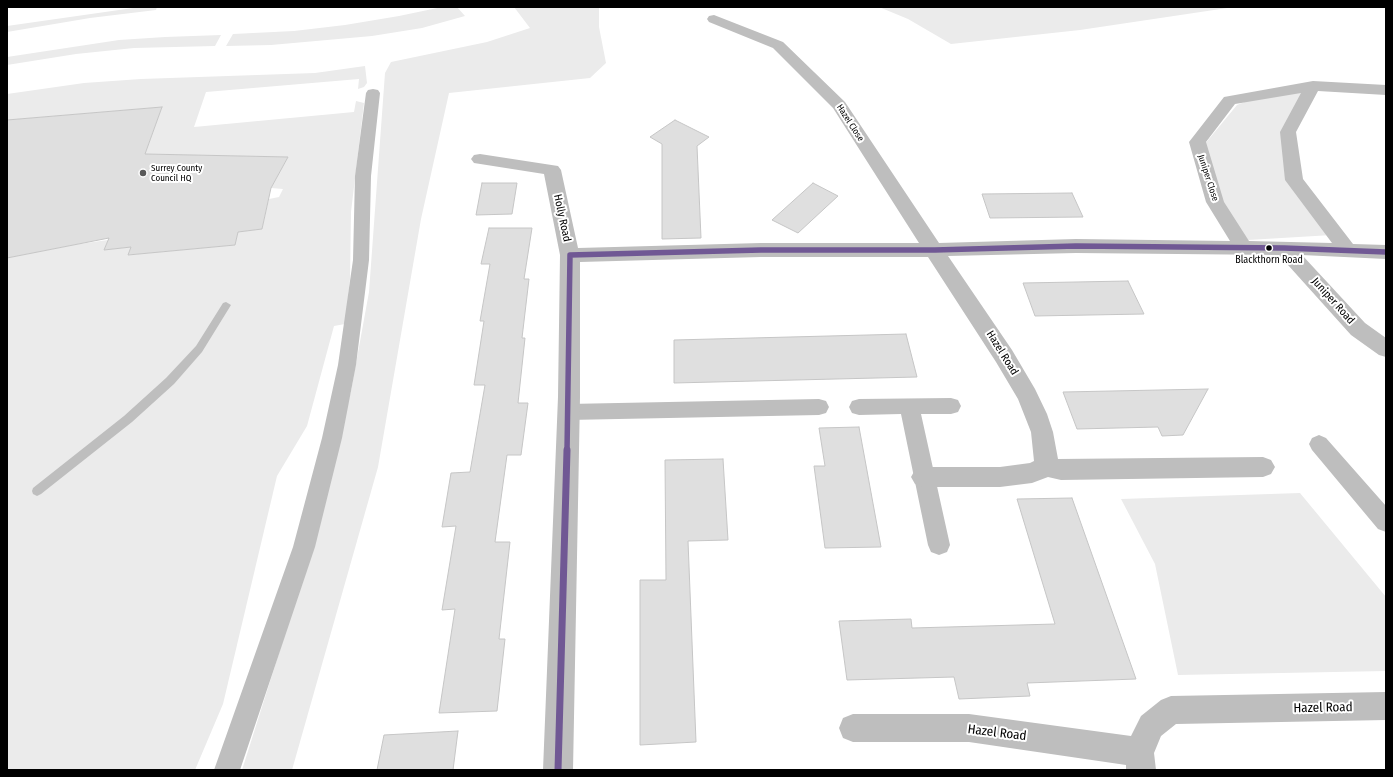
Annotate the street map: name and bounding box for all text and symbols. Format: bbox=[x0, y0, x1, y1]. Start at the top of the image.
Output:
street label: Hazel Close bbox=[834, 102, 866, 144]
street label: Juniper Close bbox=[1195, 153, 1221, 203]
place label: Surrey County Council HQ bbox=[151, 163, 202, 184]
marker: Surrey County Council HQ bbox=[138, 168, 148, 178]
street label: Holly Road bbox=[551, 193, 573, 243]
marker: Blackthorn Road bbox=[1264, 243, 1274, 253]
place label: Blackthorn Road bbox=[1235, 254, 1303, 266]
street label: Juniper Road bbox=[1309, 275, 1357, 327]
street label: Hazel Road bbox=[983, 328, 1021, 378]
street label: Hazel Road bbox=[1293, 700, 1353, 716]
street label: Hazel Road bbox=[967, 722, 1027, 744]

